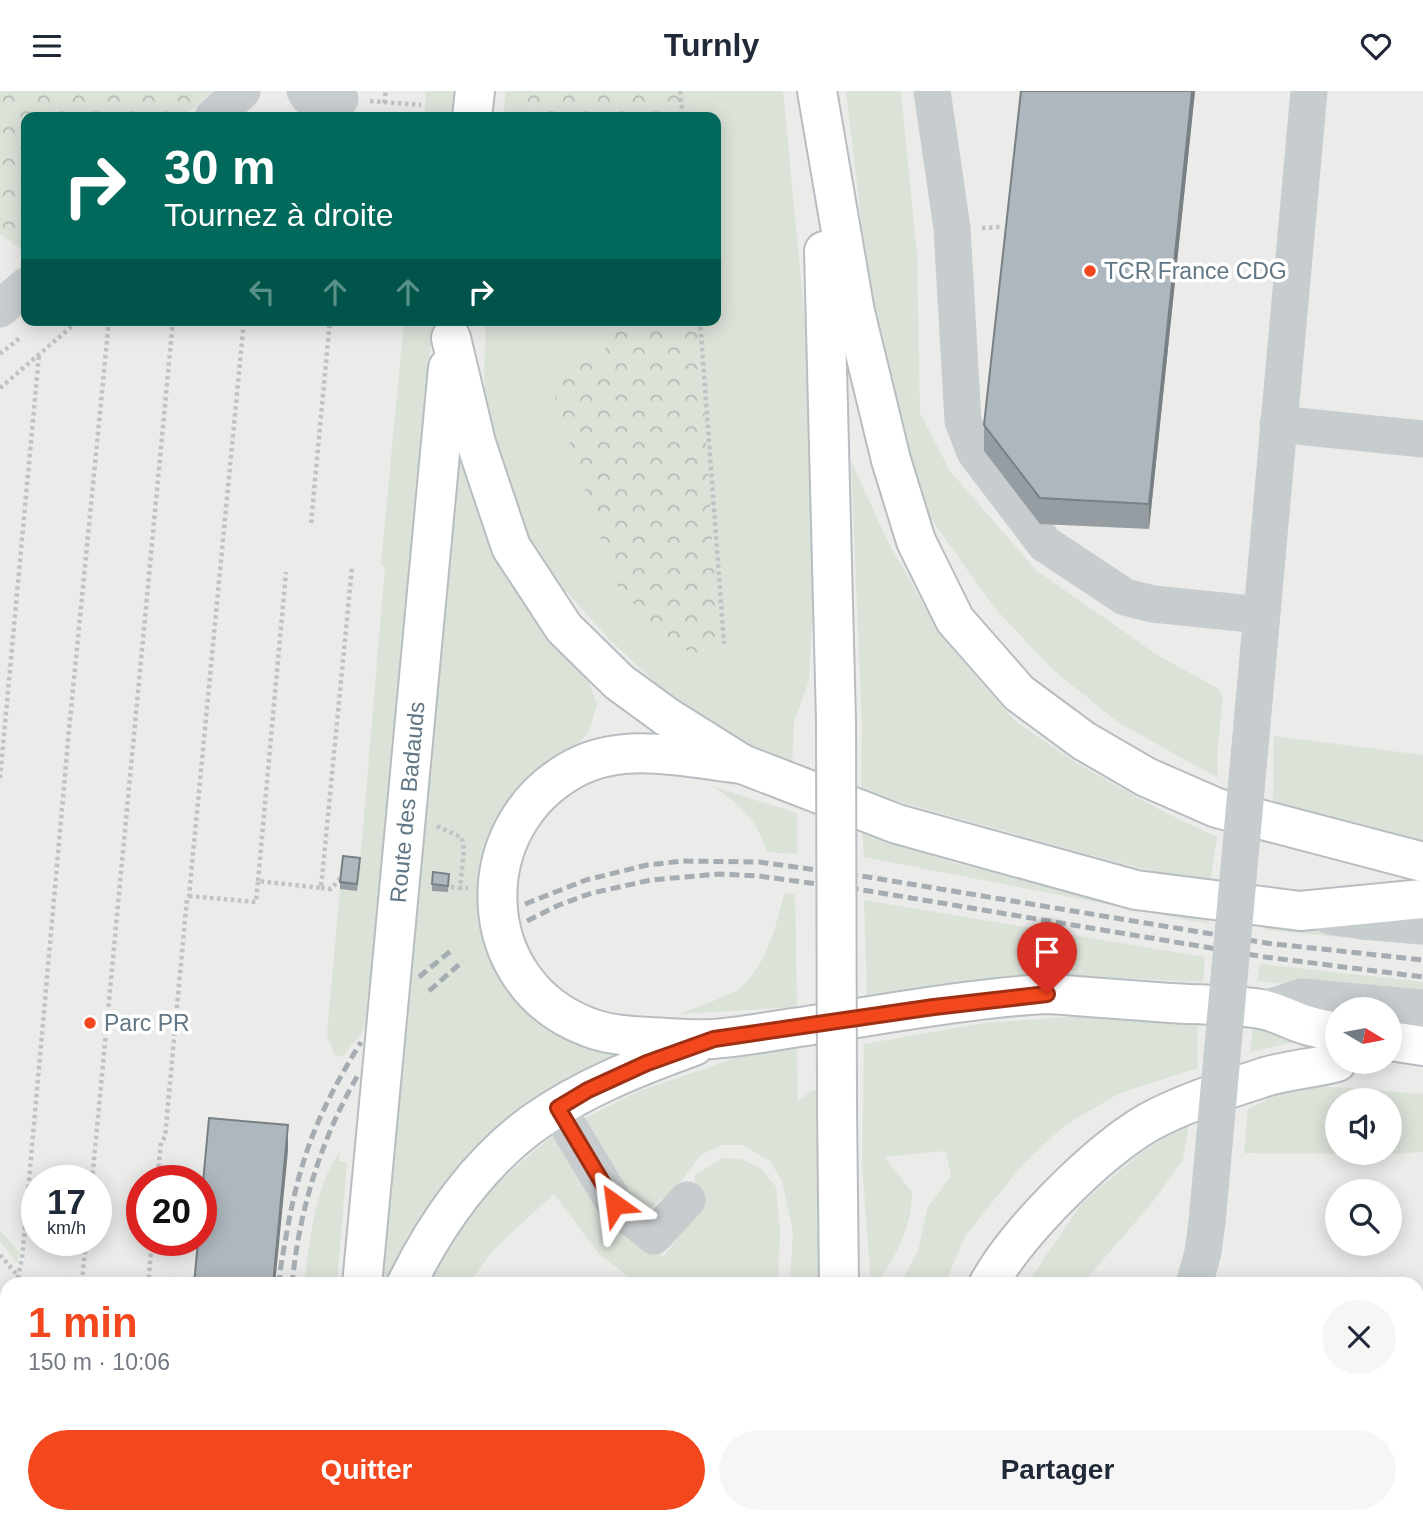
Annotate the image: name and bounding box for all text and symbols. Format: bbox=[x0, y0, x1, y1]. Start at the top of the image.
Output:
icon: menu bbox=[28, 27, 66, 65]
text: Turnly bbox=[664, 27, 759, 63]
icon: heart bbox=[1357, 27, 1395, 65]
icon: right bbox=[49, 140, 140, 231]
text: 30 m bbox=[164, 140, 276, 194]
text: Tournez à droite bbox=[164, 197, 393, 233]
place label: TCR France CDG bbox=[1104, 258, 1287, 284]
marker: TCR France CDG bbox=[1082, 263, 1098, 279]
icon: left bbox=[243, 273, 281, 311]
icon: ahead bbox=[316, 273, 354, 311]
icon: ahead bbox=[389, 273, 427, 311]
icon: right bbox=[462, 273, 500, 311]
street label: Route des Badauds bbox=[385, 700, 430, 904]
pin bbox=[1017, 922, 1077, 994]
icon: arrive bbox=[1028, 933, 1066, 971]
north arrow bbox=[1325, 997, 1402, 1075]
map controls bbox=[1325, 997, 1402, 1256]
place label: Parc PR bbox=[104, 1010, 190, 1036]
marker: Parc PR bbox=[82, 1015, 98, 1031]
button: sound bbox=[1325, 1088, 1402, 1165]
speed limit sign: 20 bbox=[126, 1165, 217, 1256]
position arrow bbox=[578, 1167, 652, 1241]
button: search bbox=[1325, 1179, 1402, 1256]
text: 17 bbox=[47, 1182, 86, 1221]
text: km/h bbox=[47, 1218, 86, 1238]
text: 1 min bbox=[28, 1299, 138, 1346]
button: close bbox=[1322, 1300, 1396, 1374]
text: 150 m · 10:06 bbox=[28, 1349, 170, 1375]
button: Quitter bbox=[28, 1430, 705, 1510]
button: Partager bbox=[719, 1430, 1396, 1510]

